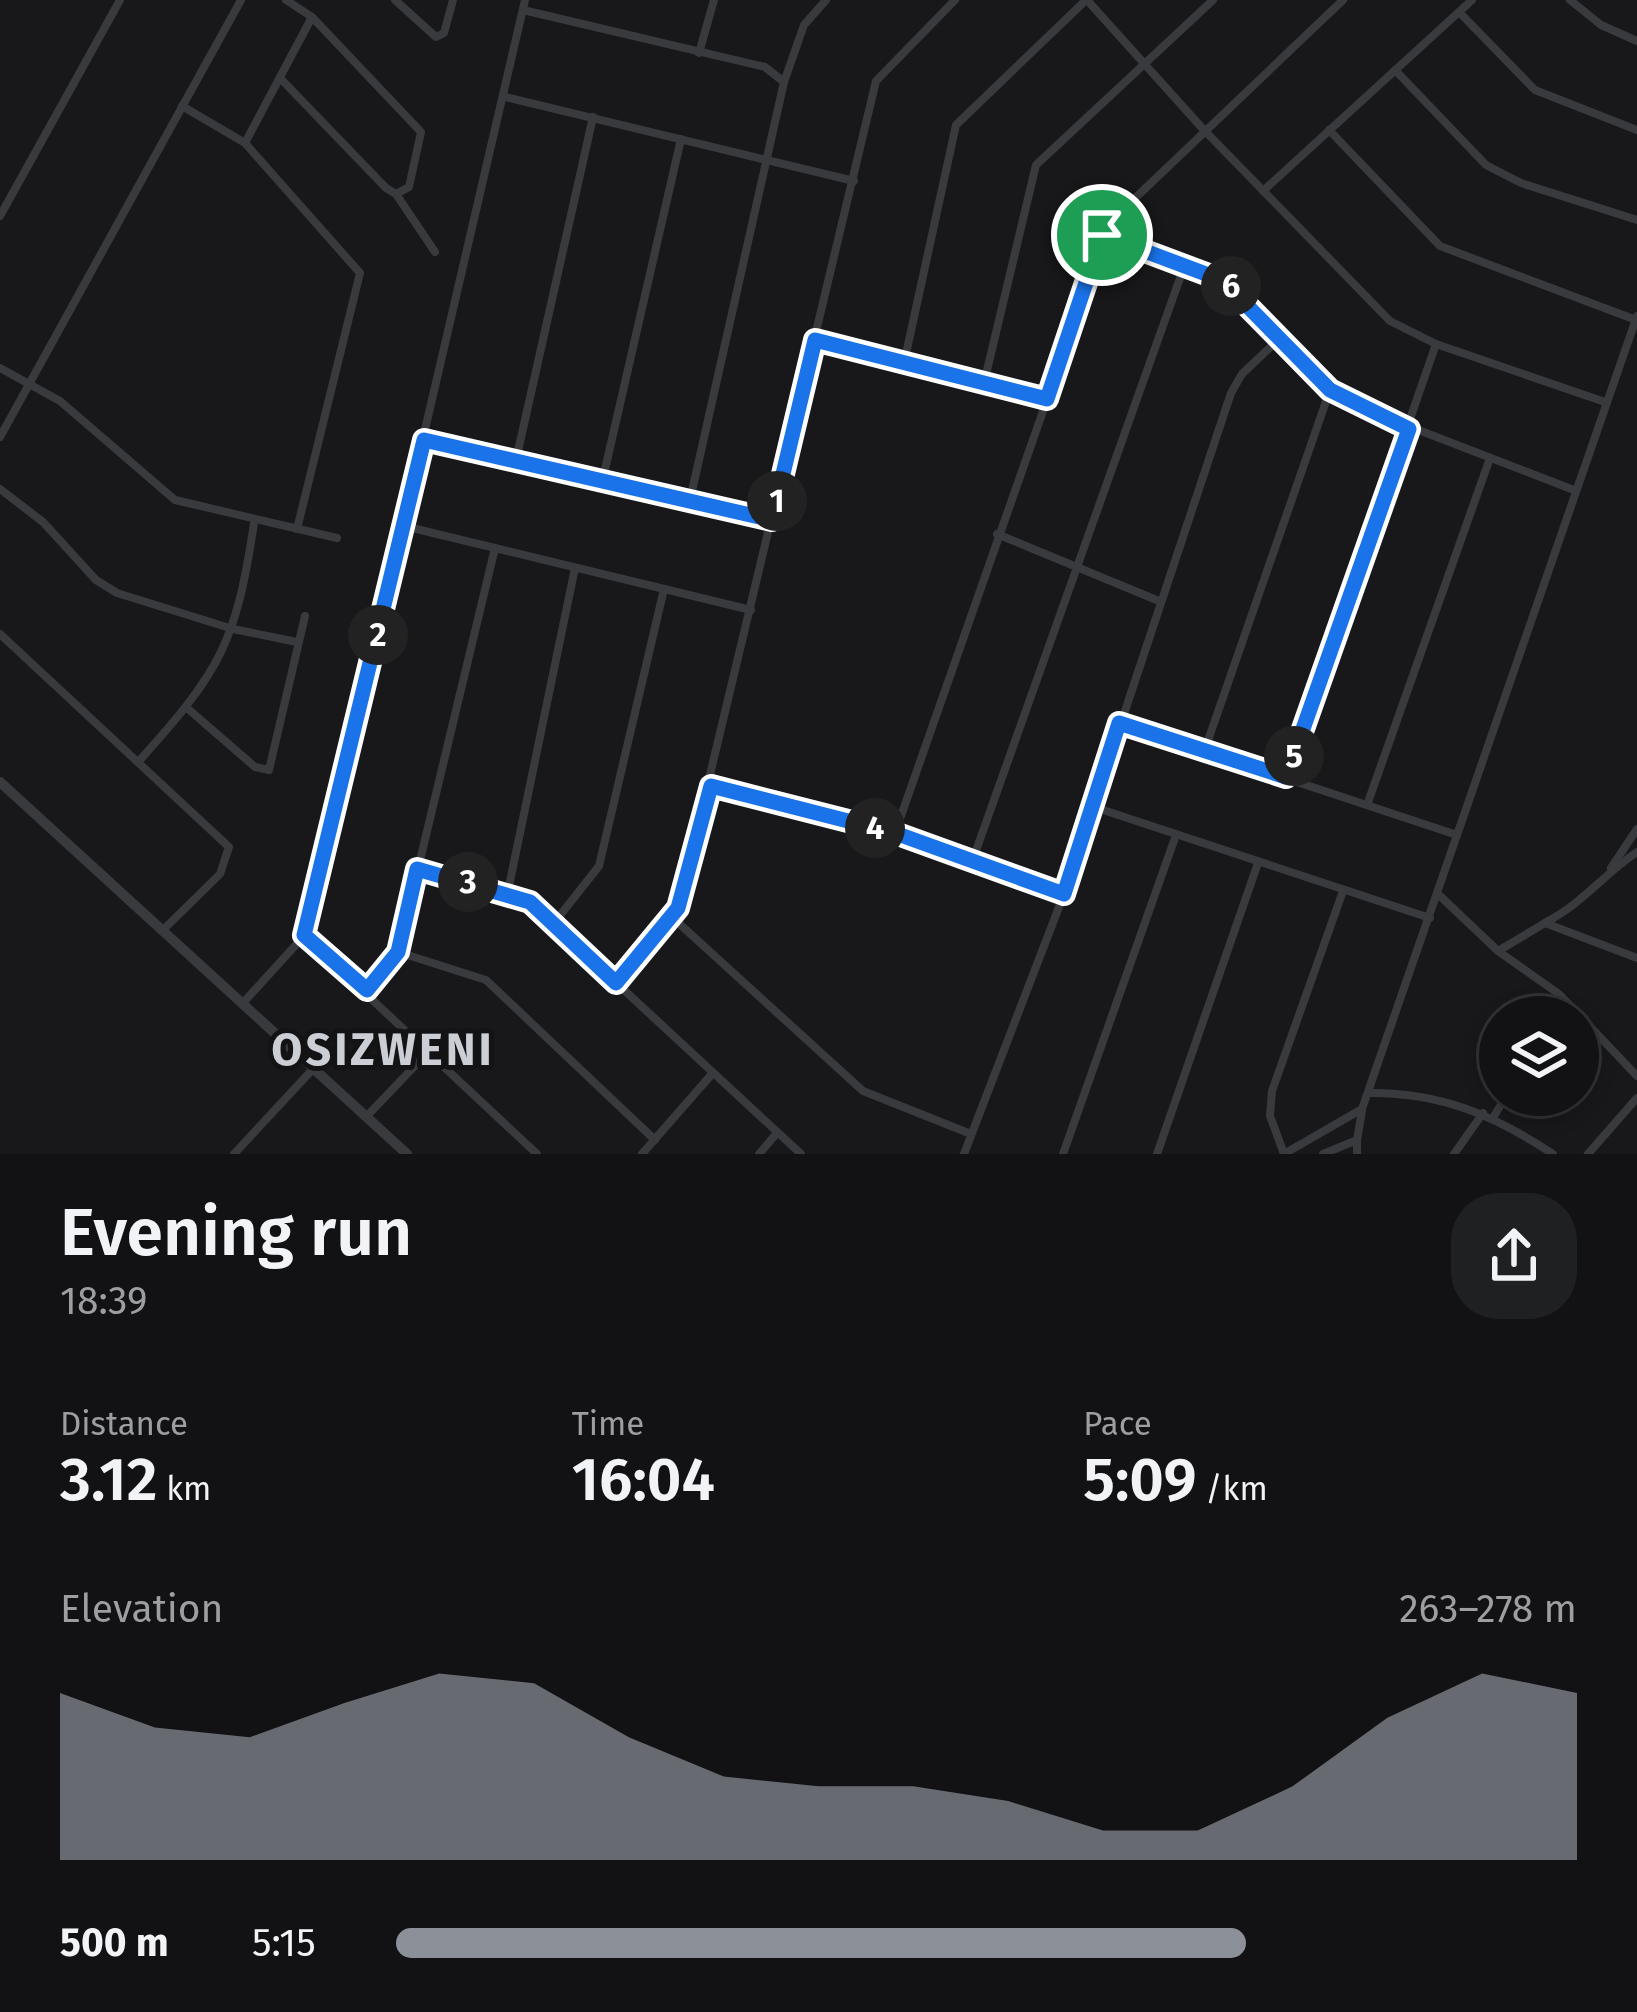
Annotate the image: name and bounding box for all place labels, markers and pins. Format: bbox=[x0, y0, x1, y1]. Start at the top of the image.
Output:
pin bbox=[1051, 184, 1153, 286]
pin: 6 bbox=[1201, 256, 1261, 316]
pin: 1 bbox=[747, 471, 807, 531]
pin: 2 bbox=[348, 605, 408, 665]
pin: 5 bbox=[1264, 726, 1324, 786]
pin: 4 bbox=[845, 798, 905, 858]
pin: 3 bbox=[438, 852, 498, 912]

